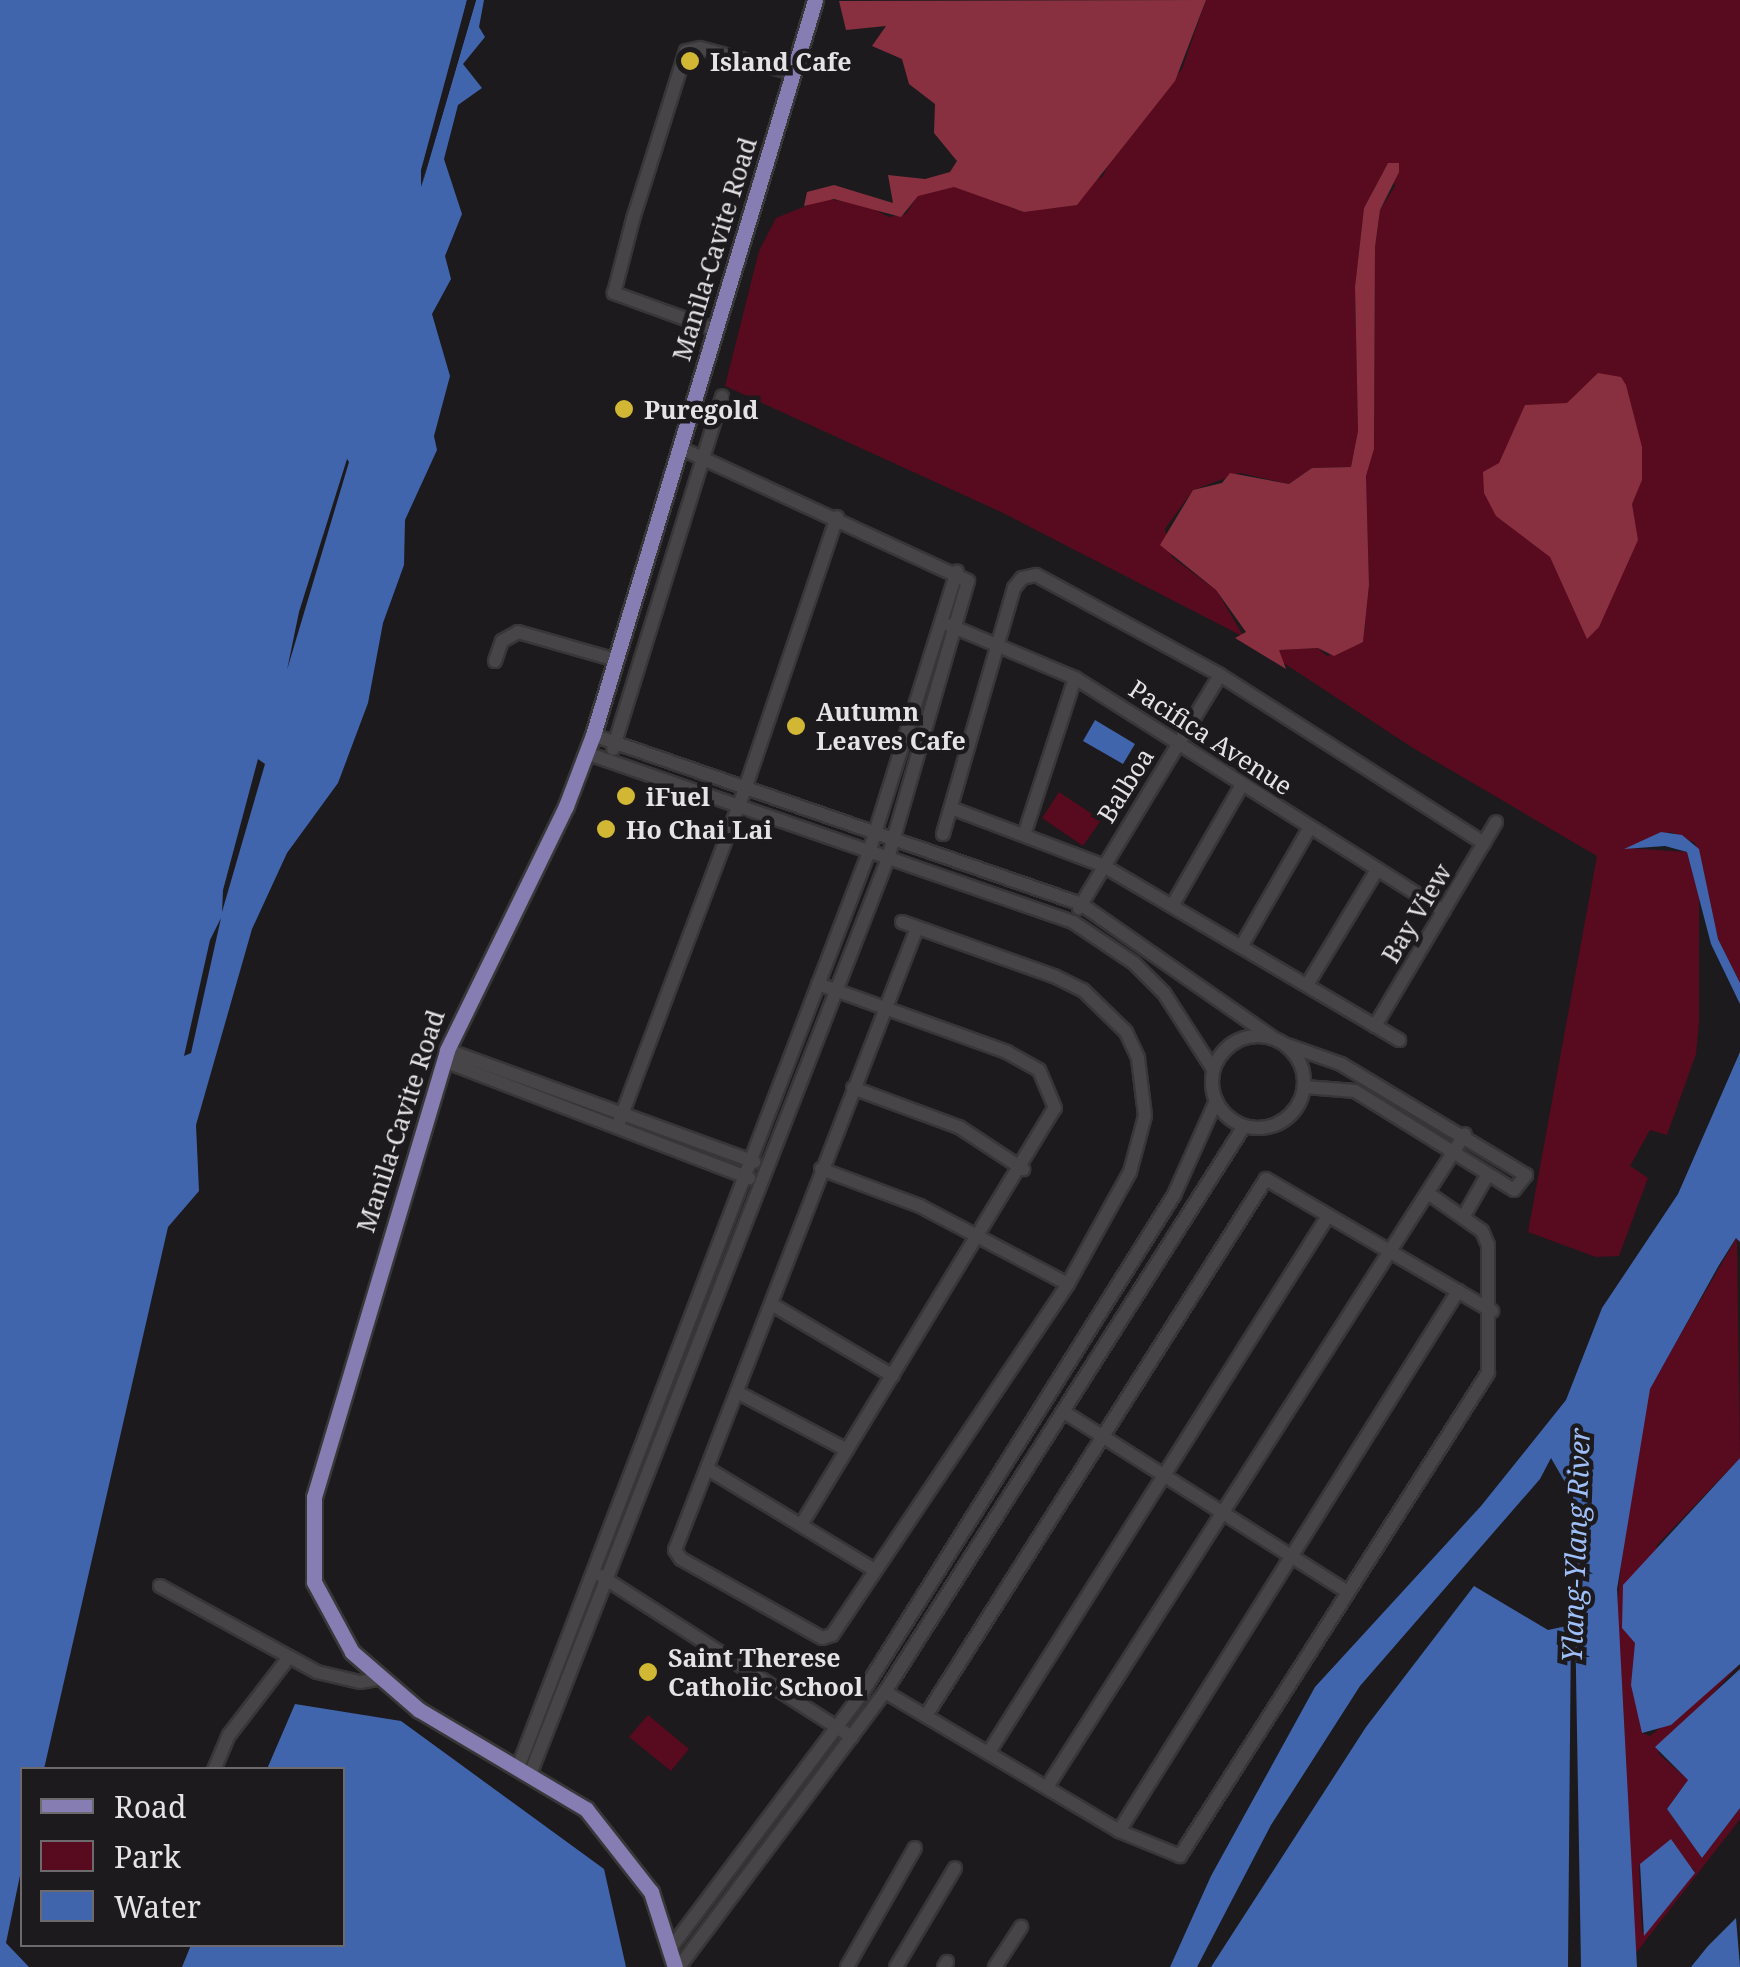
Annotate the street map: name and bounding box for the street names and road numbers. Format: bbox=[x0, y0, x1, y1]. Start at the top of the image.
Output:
street label: Manila-Cavite Road bbox=[666, 134, 762, 364]
street label: Pacifica Avenue bbox=[1124, 673, 1298, 801]
street label: Balboa bbox=[1091, 742, 1159, 828]
street label: Bay View bbox=[1375, 858, 1457, 968]
street label: Manila-Cavite Road bbox=[350, 1006, 450, 1236]

